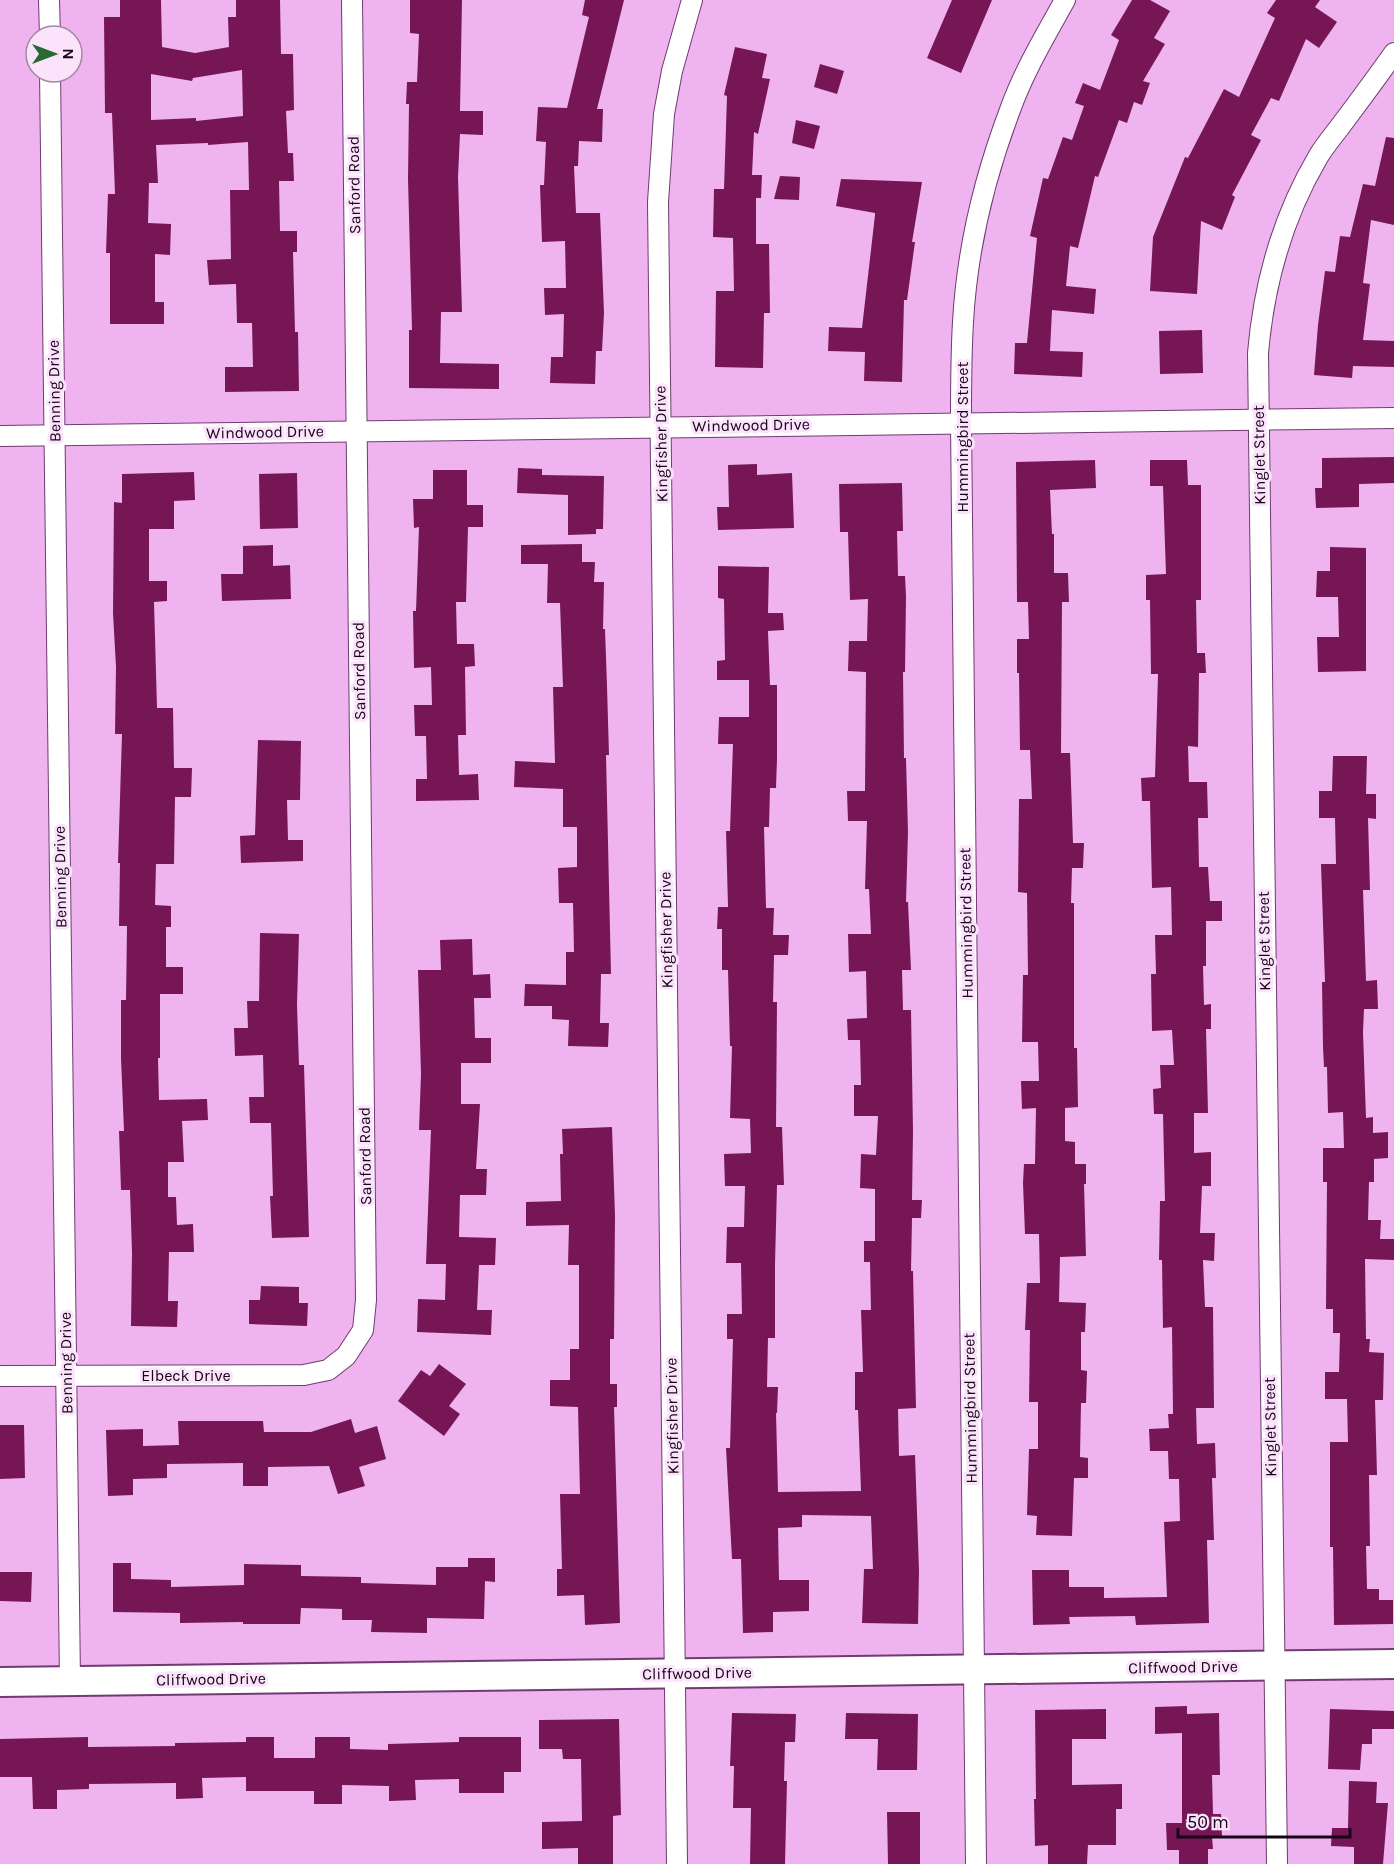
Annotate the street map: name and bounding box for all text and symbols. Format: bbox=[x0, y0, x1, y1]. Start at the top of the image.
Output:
north arrow bbox=[24, 24, 84, 84]
text: N bbox=[59, 48, 78, 60]
street label: Sanford Road bbox=[344, 136, 364, 234]
street label: Benning Drive bbox=[44, 340, 64, 442]
street label: Hummingbird Street bbox=[953, 361, 972, 513]
street label: Kingfisher Drive bbox=[650, 386, 672, 502]
street label: Kinglet Street bbox=[1249, 405, 1269, 505]
street label: Windwood Drive bbox=[692, 414, 810, 436]
street label: Windwood Drive bbox=[206, 421, 324, 443]
street label: Sanford Road bbox=[349, 622, 369, 720]
street label: Benning Drive bbox=[50, 826, 70, 928]
street label: Hummingbird Street bbox=[955, 847, 977, 999]
street label: Kingfisher Drive bbox=[655, 872, 677, 988]
street label: Kinglet Street bbox=[1254, 891, 1274, 991]
street label: Sanford Road bbox=[355, 1107, 375, 1205]
street label: Benning Drive bbox=[56, 1312, 76, 1414]
street label: Hummingbird Street bbox=[959, 1332, 981, 1484]
street label: Kingfisher Drive bbox=[661, 1358, 683, 1474]
street label: Elbeck Drive bbox=[141, 1366, 231, 1385]
street label: Kinglet Street bbox=[1260, 1377, 1280, 1477]
street label: Cliffwood Drive bbox=[1128, 1657, 1238, 1677]
street label: Cliffwood Drive bbox=[642, 1663, 752, 1683]
street label: Cliffwood Drive bbox=[156, 1669, 266, 1689]
scale bar bbox=[1178, 1801, 1350, 1839]
text: 50 m bbox=[1187, 1811, 1229, 1833]

